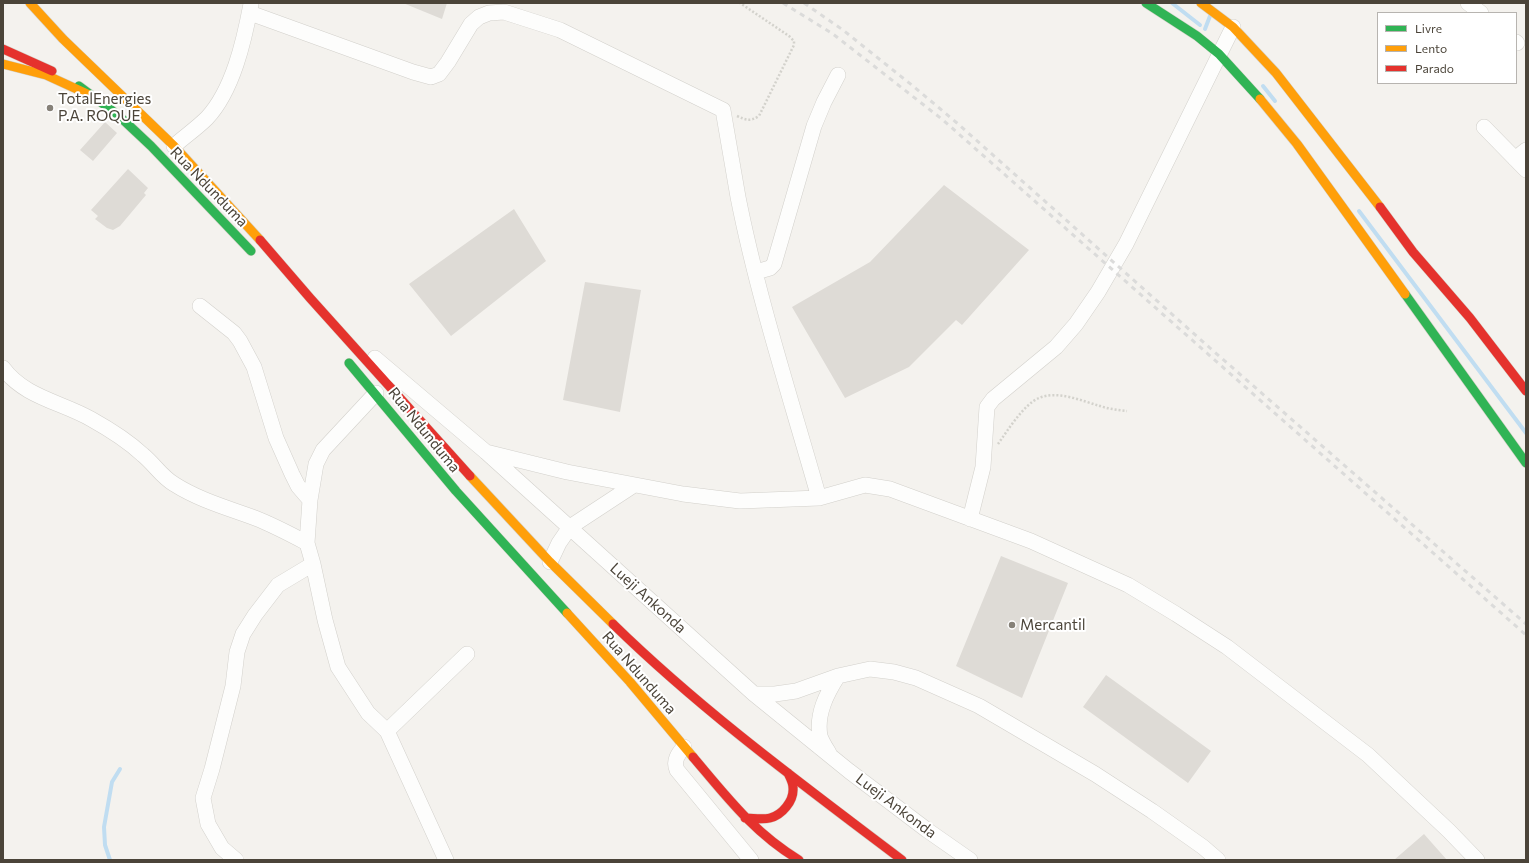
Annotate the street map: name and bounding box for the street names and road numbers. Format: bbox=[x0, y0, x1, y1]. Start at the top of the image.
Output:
street label: Rua Ndunduma bbox=[166, 143, 252, 231]
street label: Rua Ndunduma bbox=[384, 384, 464, 476]
street label: Lueji Ankonda bbox=[606, 559, 690, 637]
street label: Rua Ndunduma bbox=[598, 628, 680, 718]
street label: Lueji Ankonda bbox=[852, 770, 940, 842]

